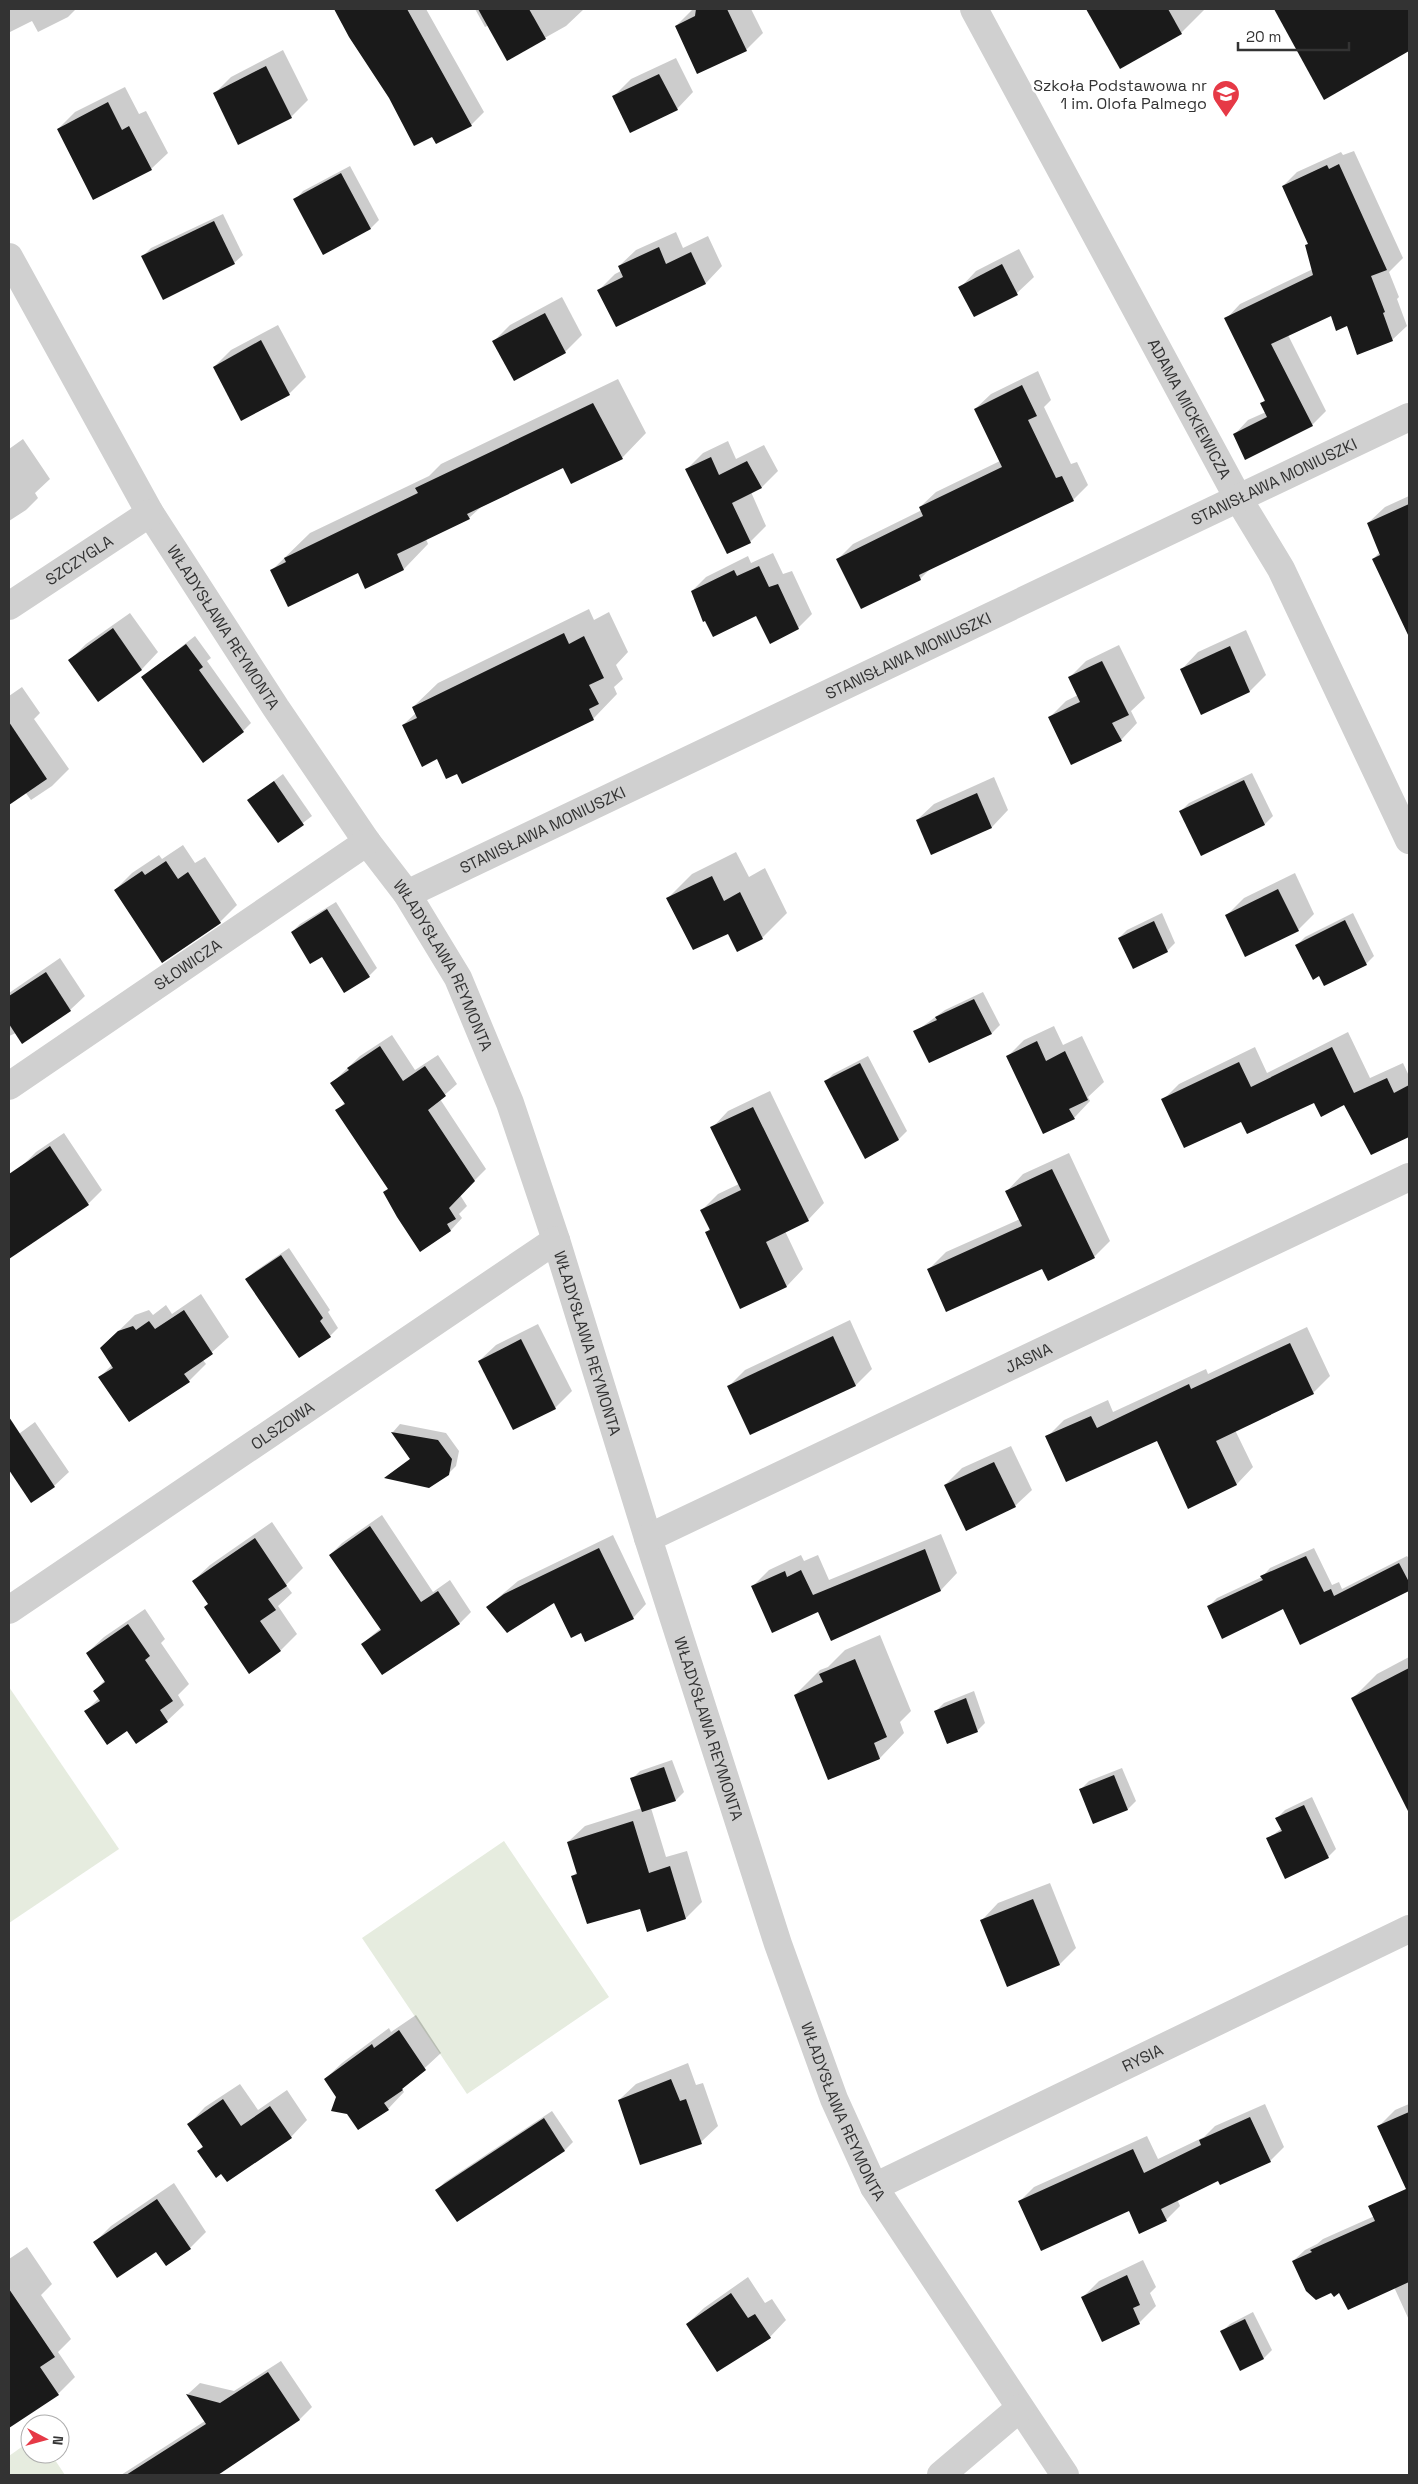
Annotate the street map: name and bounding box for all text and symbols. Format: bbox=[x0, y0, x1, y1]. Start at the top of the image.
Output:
scale bar bbox=[1238, 20, 1349, 52]
text: 20 m bbox=[1246, 27, 1281, 46]
place label: Szkoła Podstawowa nr 1 im. Olofa Palmego bbox=[1033, 75, 1207, 114]
school or university icon: Szkoła Podstawowa nr 1 im. Olofa Palmego bbox=[1211, 79, 1241, 118]
street label: ADAMA MICKIEWICZA bbox=[1143, 335, 1236, 483]
street label: STANISŁAWA MONIUSZKI bbox=[1188, 433, 1360, 530]
street label: SZCZYGLA bbox=[42, 530, 117, 590]
street label: WŁADYSŁAWA REYMONTA bbox=[162, 541, 284, 714]
street label: STANISŁAWA MONIUSZKI bbox=[822, 607, 995, 704]
street label: STANISŁAWA MONIUSZKI bbox=[456, 782, 629, 878]
street label: WŁADYSŁAWA REYMONTA bbox=[388, 875, 497, 1054]
street label: SŁOWICZA bbox=[150, 934, 226, 995]
street label: WŁADYSŁAWA REYMONTA bbox=[549, 1248, 626, 1438]
street label: JASNA bbox=[1002, 1338, 1055, 1378]
street label: OLSZOWA bbox=[247, 1397, 319, 1455]
street label: WŁADYSŁAWA REYMONTA bbox=[669, 1634, 748, 1823]
street label: WŁADYSŁAWA REYMONTA bbox=[796, 2019, 890, 2205]
street label: RYSIA bbox=[1119, 2039, 1167, 2077]
north arrow bbox=[20, 2414, 70, 2464]
text: N bbox=[48, 2435, 67, 2446]

